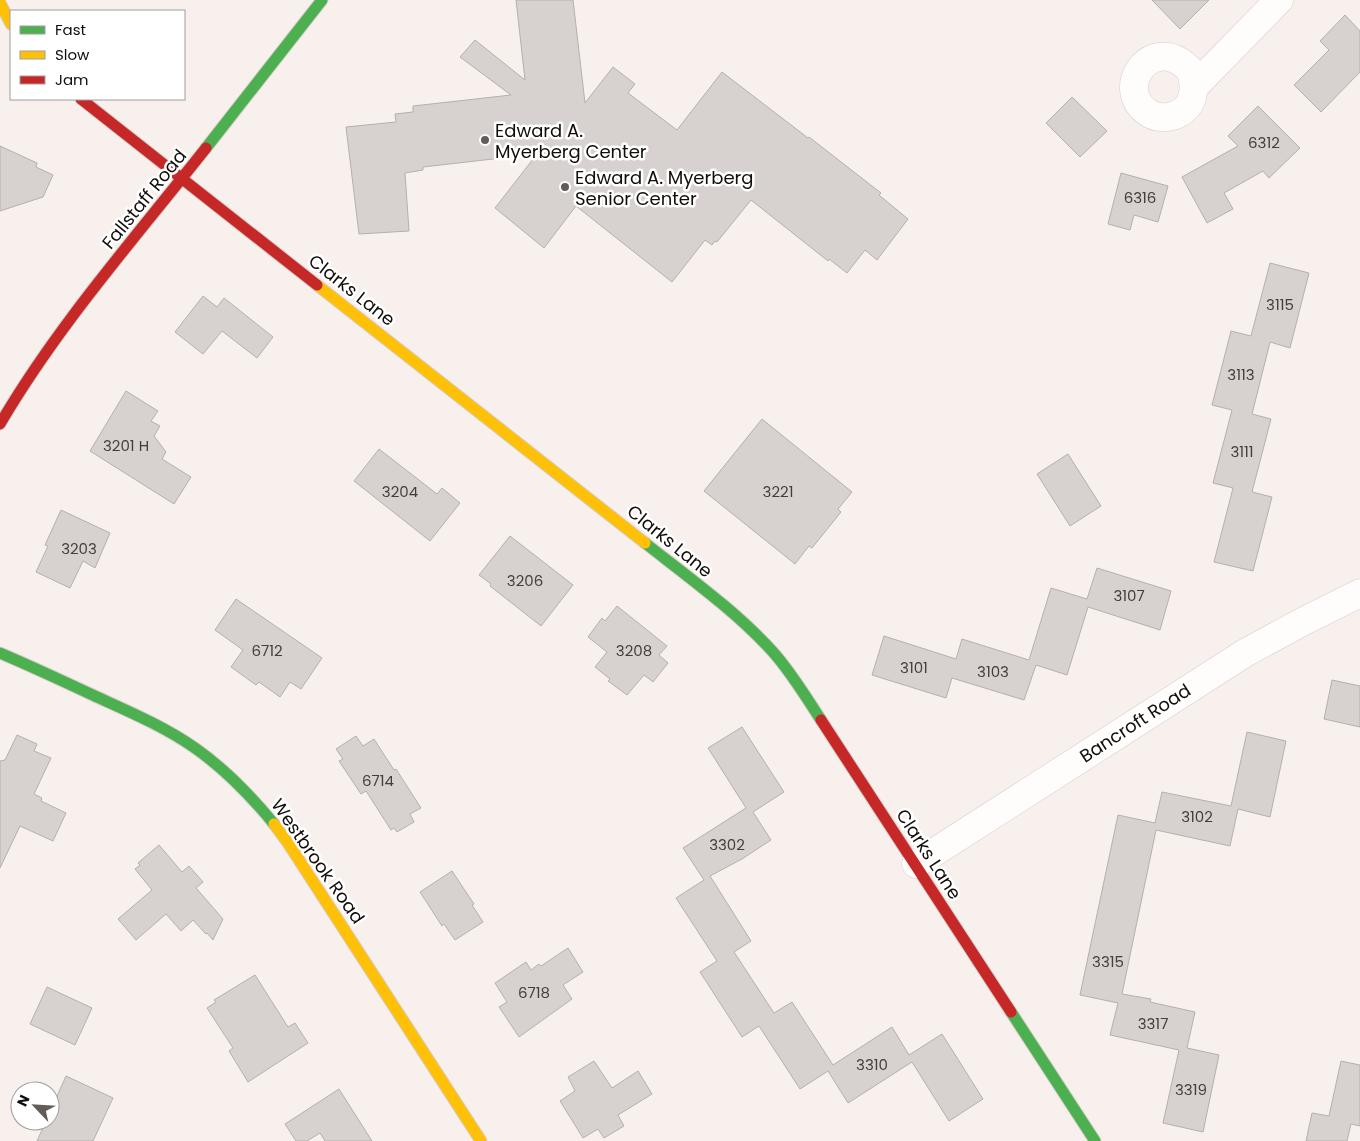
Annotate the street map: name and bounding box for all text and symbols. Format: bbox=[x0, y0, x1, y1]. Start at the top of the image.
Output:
legend bbox=[10, 10, 185, 100]
text: Fast bbox=[55, 19, 86, 40]
text: Slow bbox=[55, 44, 90, 65]
text: Jam bbox=[55, 69, 89, 90]
place label: Edward A. Myerberg Center bbox=[495, 118, 647, 164]
house number: 6312 bbox=[1248, 132, 1280, 153]
marker: Edward A. Myerberg Center bbox=[479, 134, 491, 146]
street label: Fallstaff Road bbox=[96, 144, 192, 254]
place label: Edward A. Myerberg Senior Center bbox=[575, 165, 753, 211]
marker: Edward A. Myerberg Senior Center bbox=[559, 181, 571, 193]
house number: 6316 bbox=[1124, 187, 1156, 208]
street label: Clarks Lane bbox=[304, 248, 400, 332]
house number: 3115 bbox=[1266, 294, 1294, 315]
house number: 3113 bbox=[1227, 364, 1255, 385]
house number: 3201 H bbox=[103, 435, 149, 456]
house number: 3111 bbox=[1230, 441, 1254, 462]
house number: 3204 bbox=[382, 481, 418, 502]
house number: 3221 bbox=[763, 481, 793, 502]
street label: Clarks Lane bbox=[622, 499, 718, 583]
house number: 3203 bbox=[61, 538, 97, 559]
house number: 3206 bbox=[507, 570, 543, 591]
house number: 3107 bbox=[1113, 585, 1145, 606]
house number: 6712 bbox=[251, 640, 283, 661]
house number: 3208 bbox=[616, 640, 652, 661]
house number: 3101 bbox=[900, 657, 928, 678]
house number: 3103 bbox=[977, 661, 1009, 682]
street label: Bancroft Road bbox=[1075, 678, 1195, 768]
house number: 6714 bbox=[362, 770, 394, 791]
street label: Westbrook Road bbox=[265, 793, 371, 929]
street label: Clarks Lane bbox=[890, 804, 968, 904]
house number: 3102 bbox=[1181, 806, 1213, 827]
house number: 3302 bbox=[709, 834, 745, 855]
house number: 3315 bbox=[1092, 951, 1124, 972]
house number: 6718 bbox=[518, 982, 550, 1003]
house number: 3317 bbox=[1138, 1013, 1168, 1034]
house number: 3310 bbox=[856, 1054, 888, 1075]
house number: 3319 bbox=[1175, 1079, 1207, 1100]
north arrow bbox=[10, 1081, 60, 1131]
text: N bbox=[12, 1092, 35, 1110]

